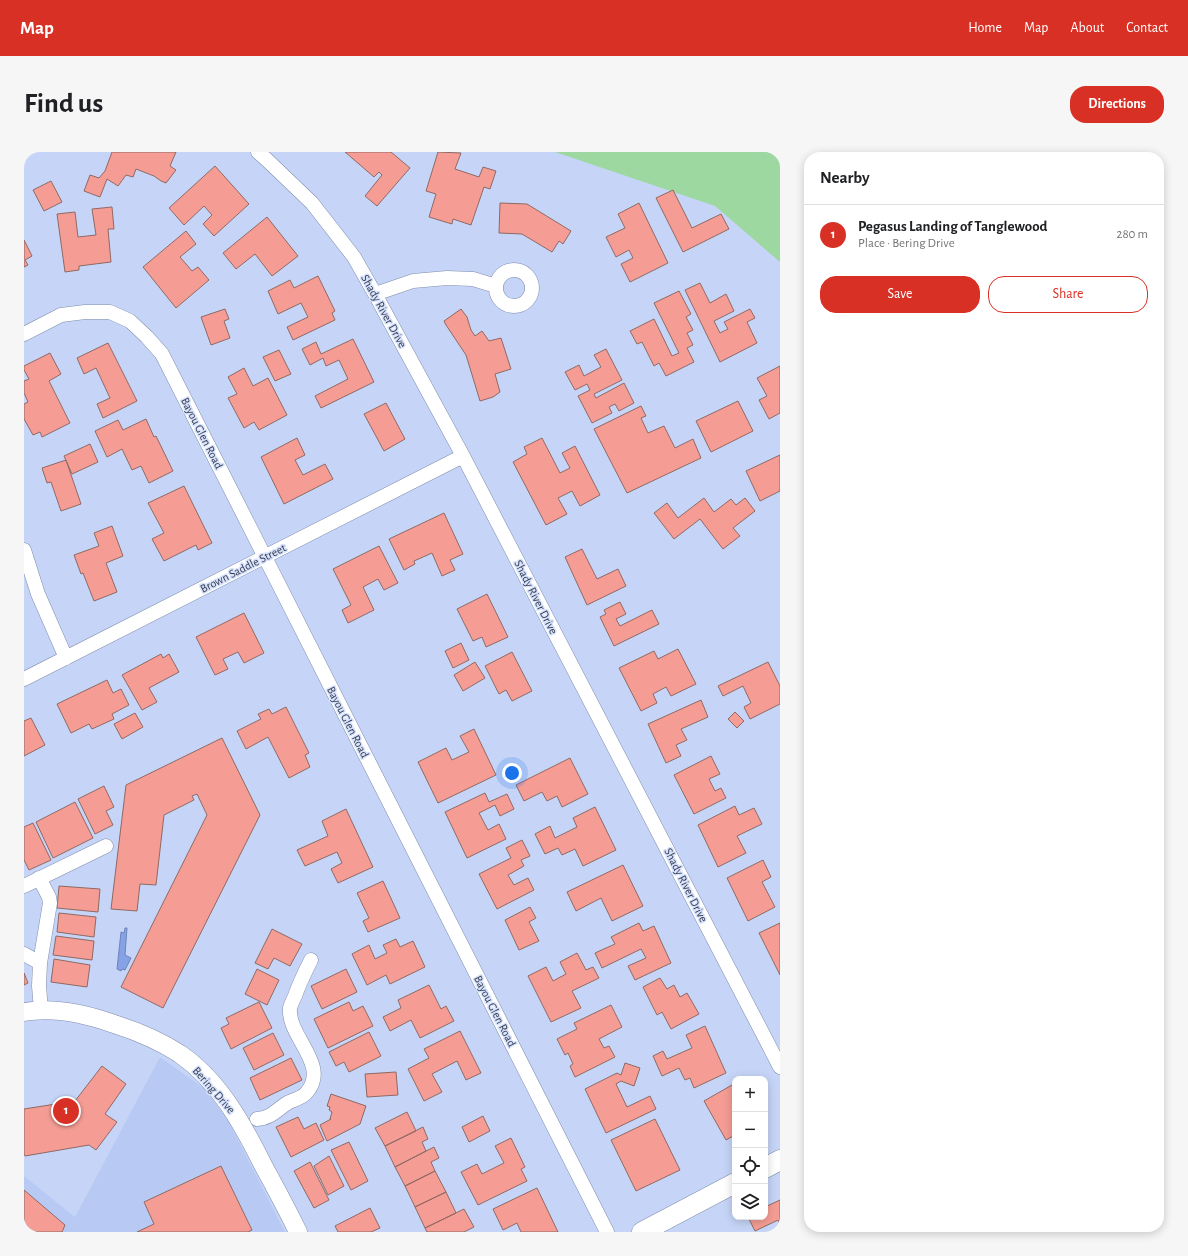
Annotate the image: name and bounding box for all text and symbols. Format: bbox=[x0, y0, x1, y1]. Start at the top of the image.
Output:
text: Map bbox=[20, 19, 54, 38]
text: Home bbox=[968, 21, 1002, 35]
text: Map bbox=[1024, 21, 1048, 35]
text: About bbox=[1070, 21, 1104, 35]
text: Contact bbox=[1126, 21, 1168, 35]
button: Directions bbox=[1070, 86, 1164, 123]
text: Find us bbox=[24, 90, 103, 118]
text: Nearby bbox=[820, 169, 870, 186]
text: Pegasus Landing of Tanglewood bbox=[858, 219, 1047, 234]
text: 1 bbox=[831, 228, 835, 241]
text: 280 m bbox=[1117, 228, 1148, 241]
text: Place · Bering Drive bbox=[858, 237, 955, 250]
street label: Shady River Drive bbox=[358, 272, 409, 350]
button: Save bbox=[820, 276, 980, 313]
button: Share bbox=[988, 276, 1148, 313]
street label: Bayou Glen Road bbox=[178, 395, 225, 471]
street label: Brown Saddle Street bbox=[198, 541, 288, 595]
street label: Shady River Drive bbox=[511, 558, 560, 636]
street label: Bayou Glen Road bbox=[324, 684, 371, 760]
your location bbox=[502, 763, 522, 783]
street label: Shady River Drive bbox=[661, 846, 710, 924]
street label: Bayou Glen Road bbox=[471, 973, 518, 1049]
street label: Bering Drive bbox=[191, 1064, 237, 1116]
map controls bbox=[732, 1076, 768, 1220]
button: + bbox=[732, 1076, 768, 1112]
pin: 1 bbox=[53, 1096, 79, 1126]
button: − bbox=[732, 1112, 768, 1148]
button: locate bbox=[732, 1148, 768, 1184]
button: layers bbox=[732, 1184, 768, 1220]

